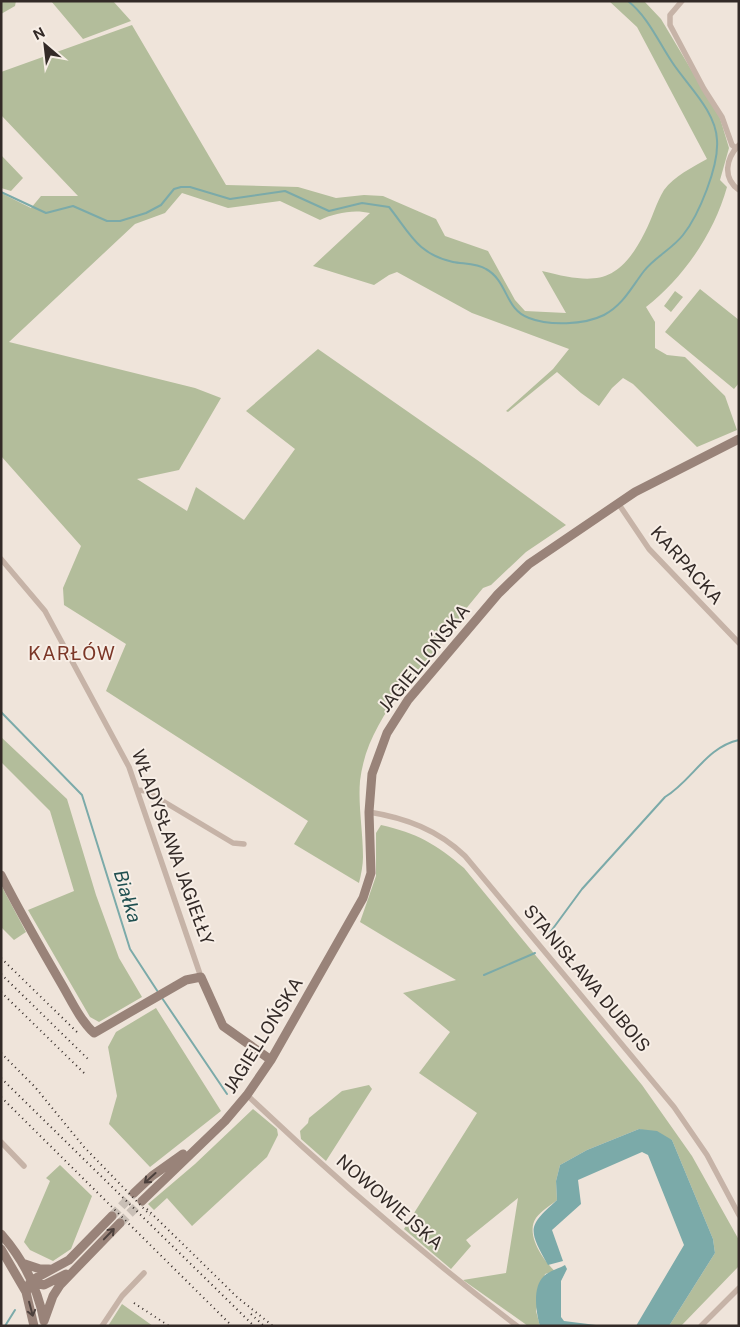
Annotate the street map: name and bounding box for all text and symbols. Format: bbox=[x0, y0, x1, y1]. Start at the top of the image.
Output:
north arrow bbox=[20, 20, 70, 70]
text: N bbox=[30, 24, 47, 43]
street label: KARPACKA bbox=[647, 522, 728, 608]
street label: JAGIELLOŃSKA bbox=[373, 599, 474, 716]
district label: KARŁÓW bbox=[28, 642, 116, 664]
street label: WŁADYSŁAWA JAGIEŁŁY bbox=[128, 746, 218, 948]
water label: Białka bbox=[110, 867, 146, 925]
street label: STANISŁAWA DUBOIS bbox=[519, 900, 655, 1056]
street label: JAGIELLOŃSKA bbox=[218, 972, 307, 1097]
street label: NOWOWIEJSKA bbox=[332, 1150, 448, 1254]
one-way arrow bbox=[143, 1173, 156, 1184]
one-way arrow bbox=[103, 1228, 115, 1241]
one-way arrow bbox=[26, 1300, 36, 1316]

